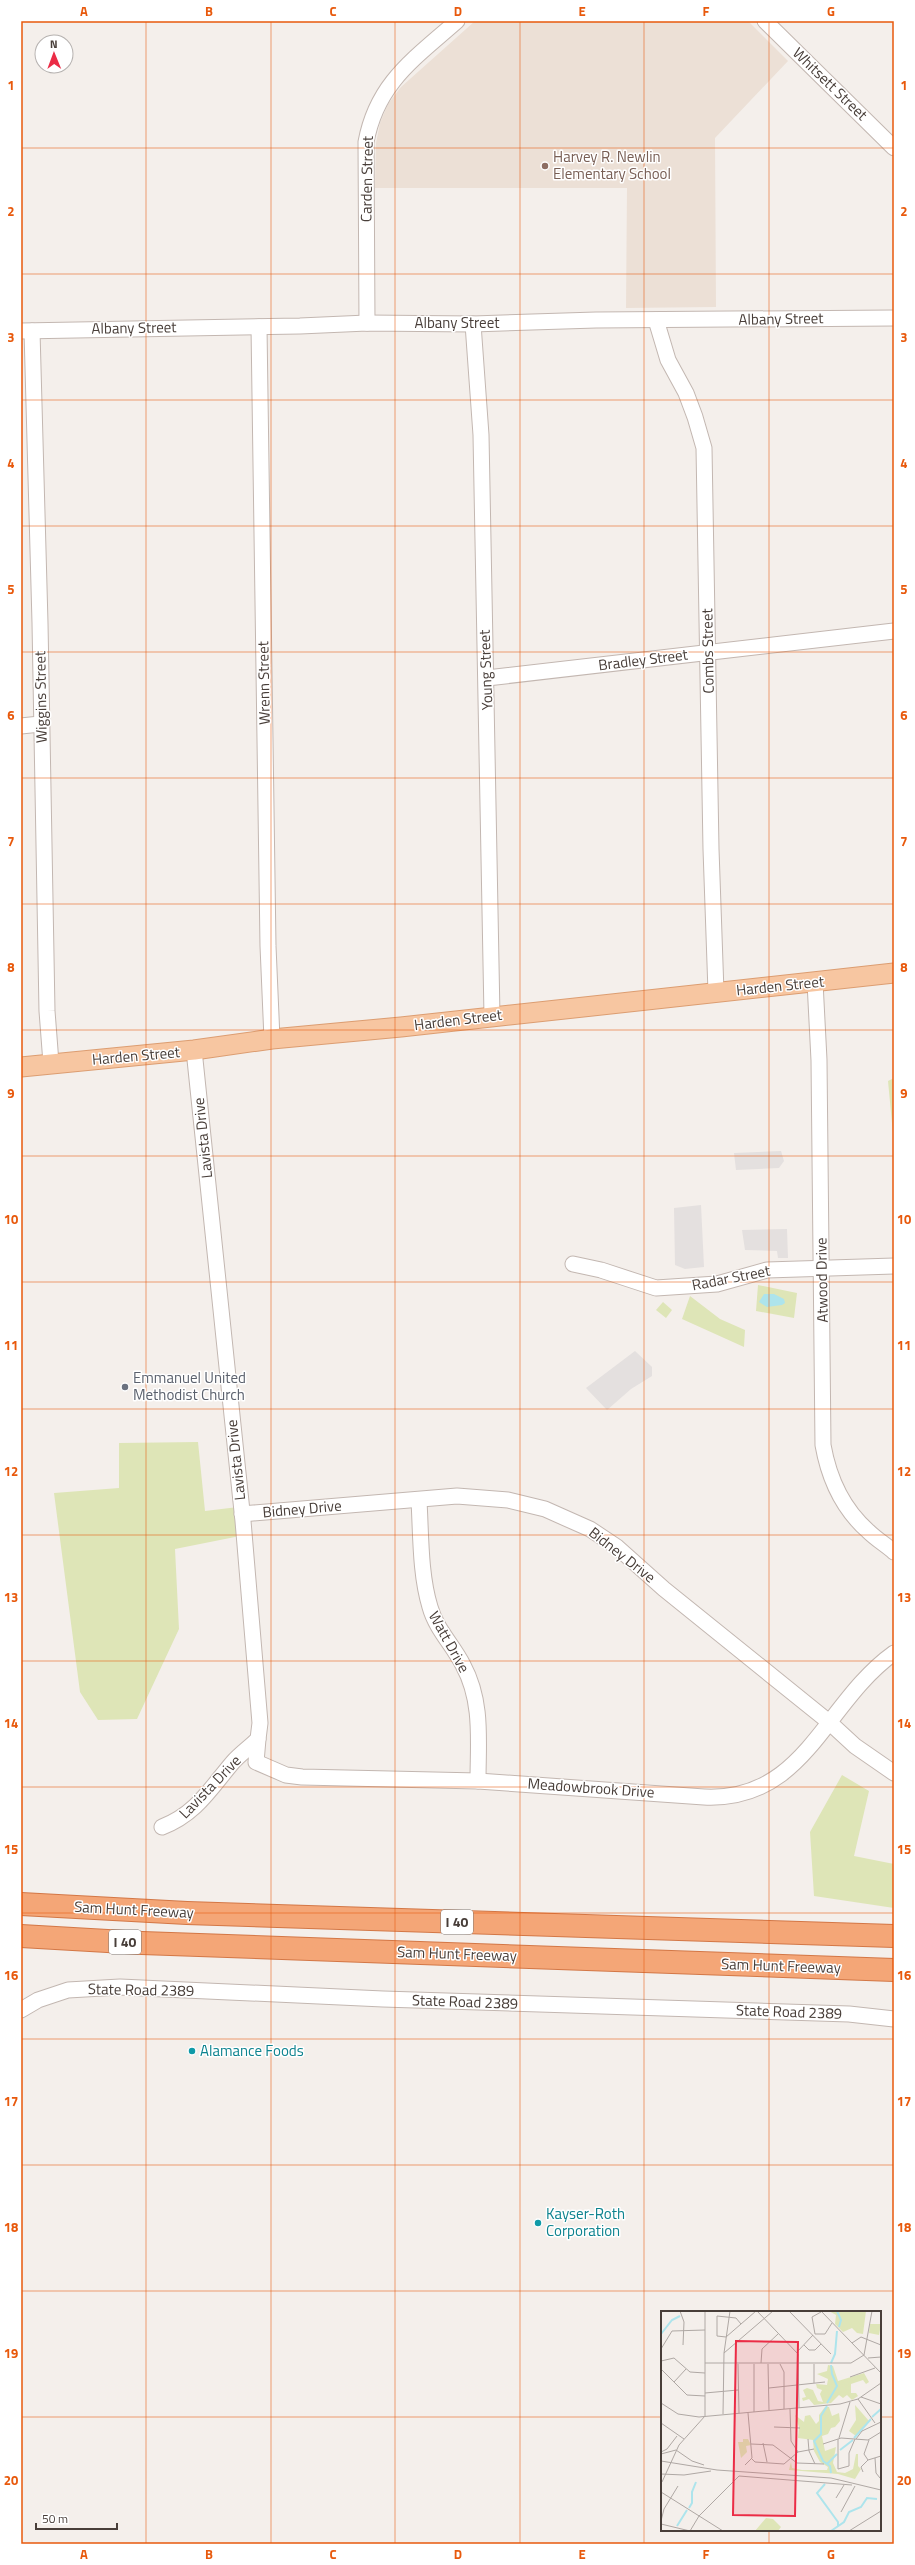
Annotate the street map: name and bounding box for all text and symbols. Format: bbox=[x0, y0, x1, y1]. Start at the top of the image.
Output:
text: A bbox=[80, 1, 88, 21]
text: B bbox=[205, 1, 213, 21]
text: C bbox=[329, 1, 337, 21]
text: D bbox=[454, 1, 462, 21]
text: E bbox=[578, 1, 586, 21]
text: F bbox=[703, 1, 710, 21]
text: G bbox=[827, 1, 835, 21]
north arrow bbox=[34, 34, 74, 74]
text: N bbox=[50, 36, 58, 52]
street label: Whitsett Street bbox=[788, 42, 874, 126]
text: 1 bbox=[7, 75, 15, 95]
text: 1 bbox=[900, 75, 908, 95]
street label: Carden Street bbox=[354, 135, 379, 222]
place label: Harvey R. Newlin Elementary School bbox=[553, 145, 671, 185]
marker: Harvey R. Newlin Elementary School bbox=[540, 161, 550, 171]
text: 2 bbox=[7, 201, 15, 221]
text: 2 bbox=[900, 201, 908, 221]
street label: Albany Street bbox=[738, 306, 824, 331]
street label: Albany Street bbox=[415, 311, 500, 334]
street label: Albany Street bbox=[91, 315, 177, 340]
text: 3 bbox=[7, 327, 15, 347]
text: 3 bbox=[900, 327, 908, 347]
text: 4 bbox=[7, 453, 15, 473]
text: 4 bbox=[900, 453, 908, 473]
text: 5 bbox=[7, 579, 15, 599]
text: 5 bbox=[900, 579, 908, 599]
street label: Combs Street bbox=[695, 607, 720, 694]
street label: Young Street bbox=[473, 629, 498, 711]
street label: Wrenn Street bbox=[251, 640, 276, 725]
street label: Bradley Street bbox=[597, 643, 690, 676]
street label: Wiggins Street bbox=[28, 650, 53, 743]
text: 6 bbox=[7, 705, 15, 725]
text: 6 bbox=[900, 705, 908, 725]
text: 7 bbox=[7, 831, 15, 851]
text: 7 bbox=[900, 831, 908, 851]
text: 8 bbox=[7, 957, 15, 977]
text: 8 bbox=[900, 957, 908, 977]
street label: Harden Street bbox=[735, 969, 826, 1002]
street label: Harden Street bbox=[413, 1003, 504, 1036]
street label: Harden Street bbox=[91, 1040, 182, 1071]
text: 9 bbox=[7, 1083, 15, 1103]
text: 9 bbox=[900, 1083, 908, 1103]
street label: Lavista Drive bbox=[187, 1097, 218, 1180]
text: 10 bbox=[4, 1209, 18, 1229]
text: 10 bbox=[897, 1209, 911, 1229]
street label: Atwood Drive bbox=[809, 1237, 834, 1323]
street label: Radar Street bbox=[690, 1259, 773, 1296]
text: 11 bbox=[4, 1335, 18, 1355]
text: 11 bbox=[897, 1335, 911, 1355]
place label: Emmanuel United Methodist Church bbox=[133, 1366, 246, 1406]
marker: Emmanuel United Methodist Church bbox=[120, 1382, 130, 1392]
street label: Lavista Drive bbox=[220, 1419, 251, 1502]
text: 12 bbox=[4, 1461, 18, 1481]
text: 12 bbox=[897, 1461, 911, 1481]
street label: Bidney Drive bbox=[261, 1494, 342, 1523]
street label: Bidney Drive bbox=[584, 1521, 661, 1588]
text: 13 bbox=[4, 1587, 18, 1607]
text: 13 bbox=[897, 1587, 911, 1607]
street label: Watt Drive bbox=[423, 1607, 476, 1677]
text: 14 bbox=[4, 1713, 18, 1733]
text: 14 bbox=[897, 1713, 911, 1733]
street label: Lavista Drive bbox=[173, 1750, 246, 1824]
street label: Meadowbrook Drive bbox=[527, 1772, 655, 1803]
text: 15 bbox=[4, 1839, 18, 1859]
text: 15 bbox=[897, 1839, 911, 1859]
street label: Sam Hunt Freeway bbox=[74, 1895, 194, 1924]
road number: I 40 bbox=[441, 1910, 473, 1934]
road number: I 40 bbox=[109, 1930, 141, 1954]
street label: Sam Hunt Freeway bbox=[397, 1940, 517, 1967]
street label: Sam Hunt Freeway bbox=[721, 1952, 841, 1979]
text: 16 bbox=[4, 1965, 18, 1985]
text: 16 bbox=[897, 1965, 911, 1985]
street label: State Road 2389 bbox=[88, 1977, 194, 2002]
street label: State Road 2389 bbox=[412, 1988, 519, 2015]
street label: State Road 2389 bbox=[736, 1998, 843, 2025]
place label: Alamance Foods bbox=[200, 2039, 304, 2062]
marker: Alamance Foods bbox=[187, 2046, 197, 2056]
text: 17 bbox=[4, 2091, 18, 2111]
text: 17 bbox=[897, 2091, 911, 2111]
place label: Kayser-Roth Corporation bbox=[546, 2202, 625, 2242]
text: 18 bbox=[4, 2217, 18, 2237]
text: 18 bbox=[897, 2217, 911, 2237]
marker: Kayser-Roth Corporation bbox=[533, 2218, 543, 2228]
inset map bbox=[661, 2311, 881, 2531]
text: 19 bbox=[4, 2343, 18, 2363]
text: 19 bbox=[897, 2343, 911, 2363]
text: 20 bbox=[4, 2470, 18, 2490]
text: 20 bbox=[897, 2470, 911, 2490]
scale bar bbox=[36, 2505, 117, 2531]
text: 50 m bbox=[42, 2509, 68, 2528]
text: A bbox=[80, 2544, 88, 2564]
text: B bbox=[205, 2544, 213, 2564]
text: C bbox=[329, 2544, 337, 2564]
text: D bbox=[454, 2544, 462, 2564]
text: E bbox=[578, 2544, 586, 2564]
text: F bbox=[703, 2544, 710, 2564]
text: G bbox=[827, 2544, 835, 2564]

